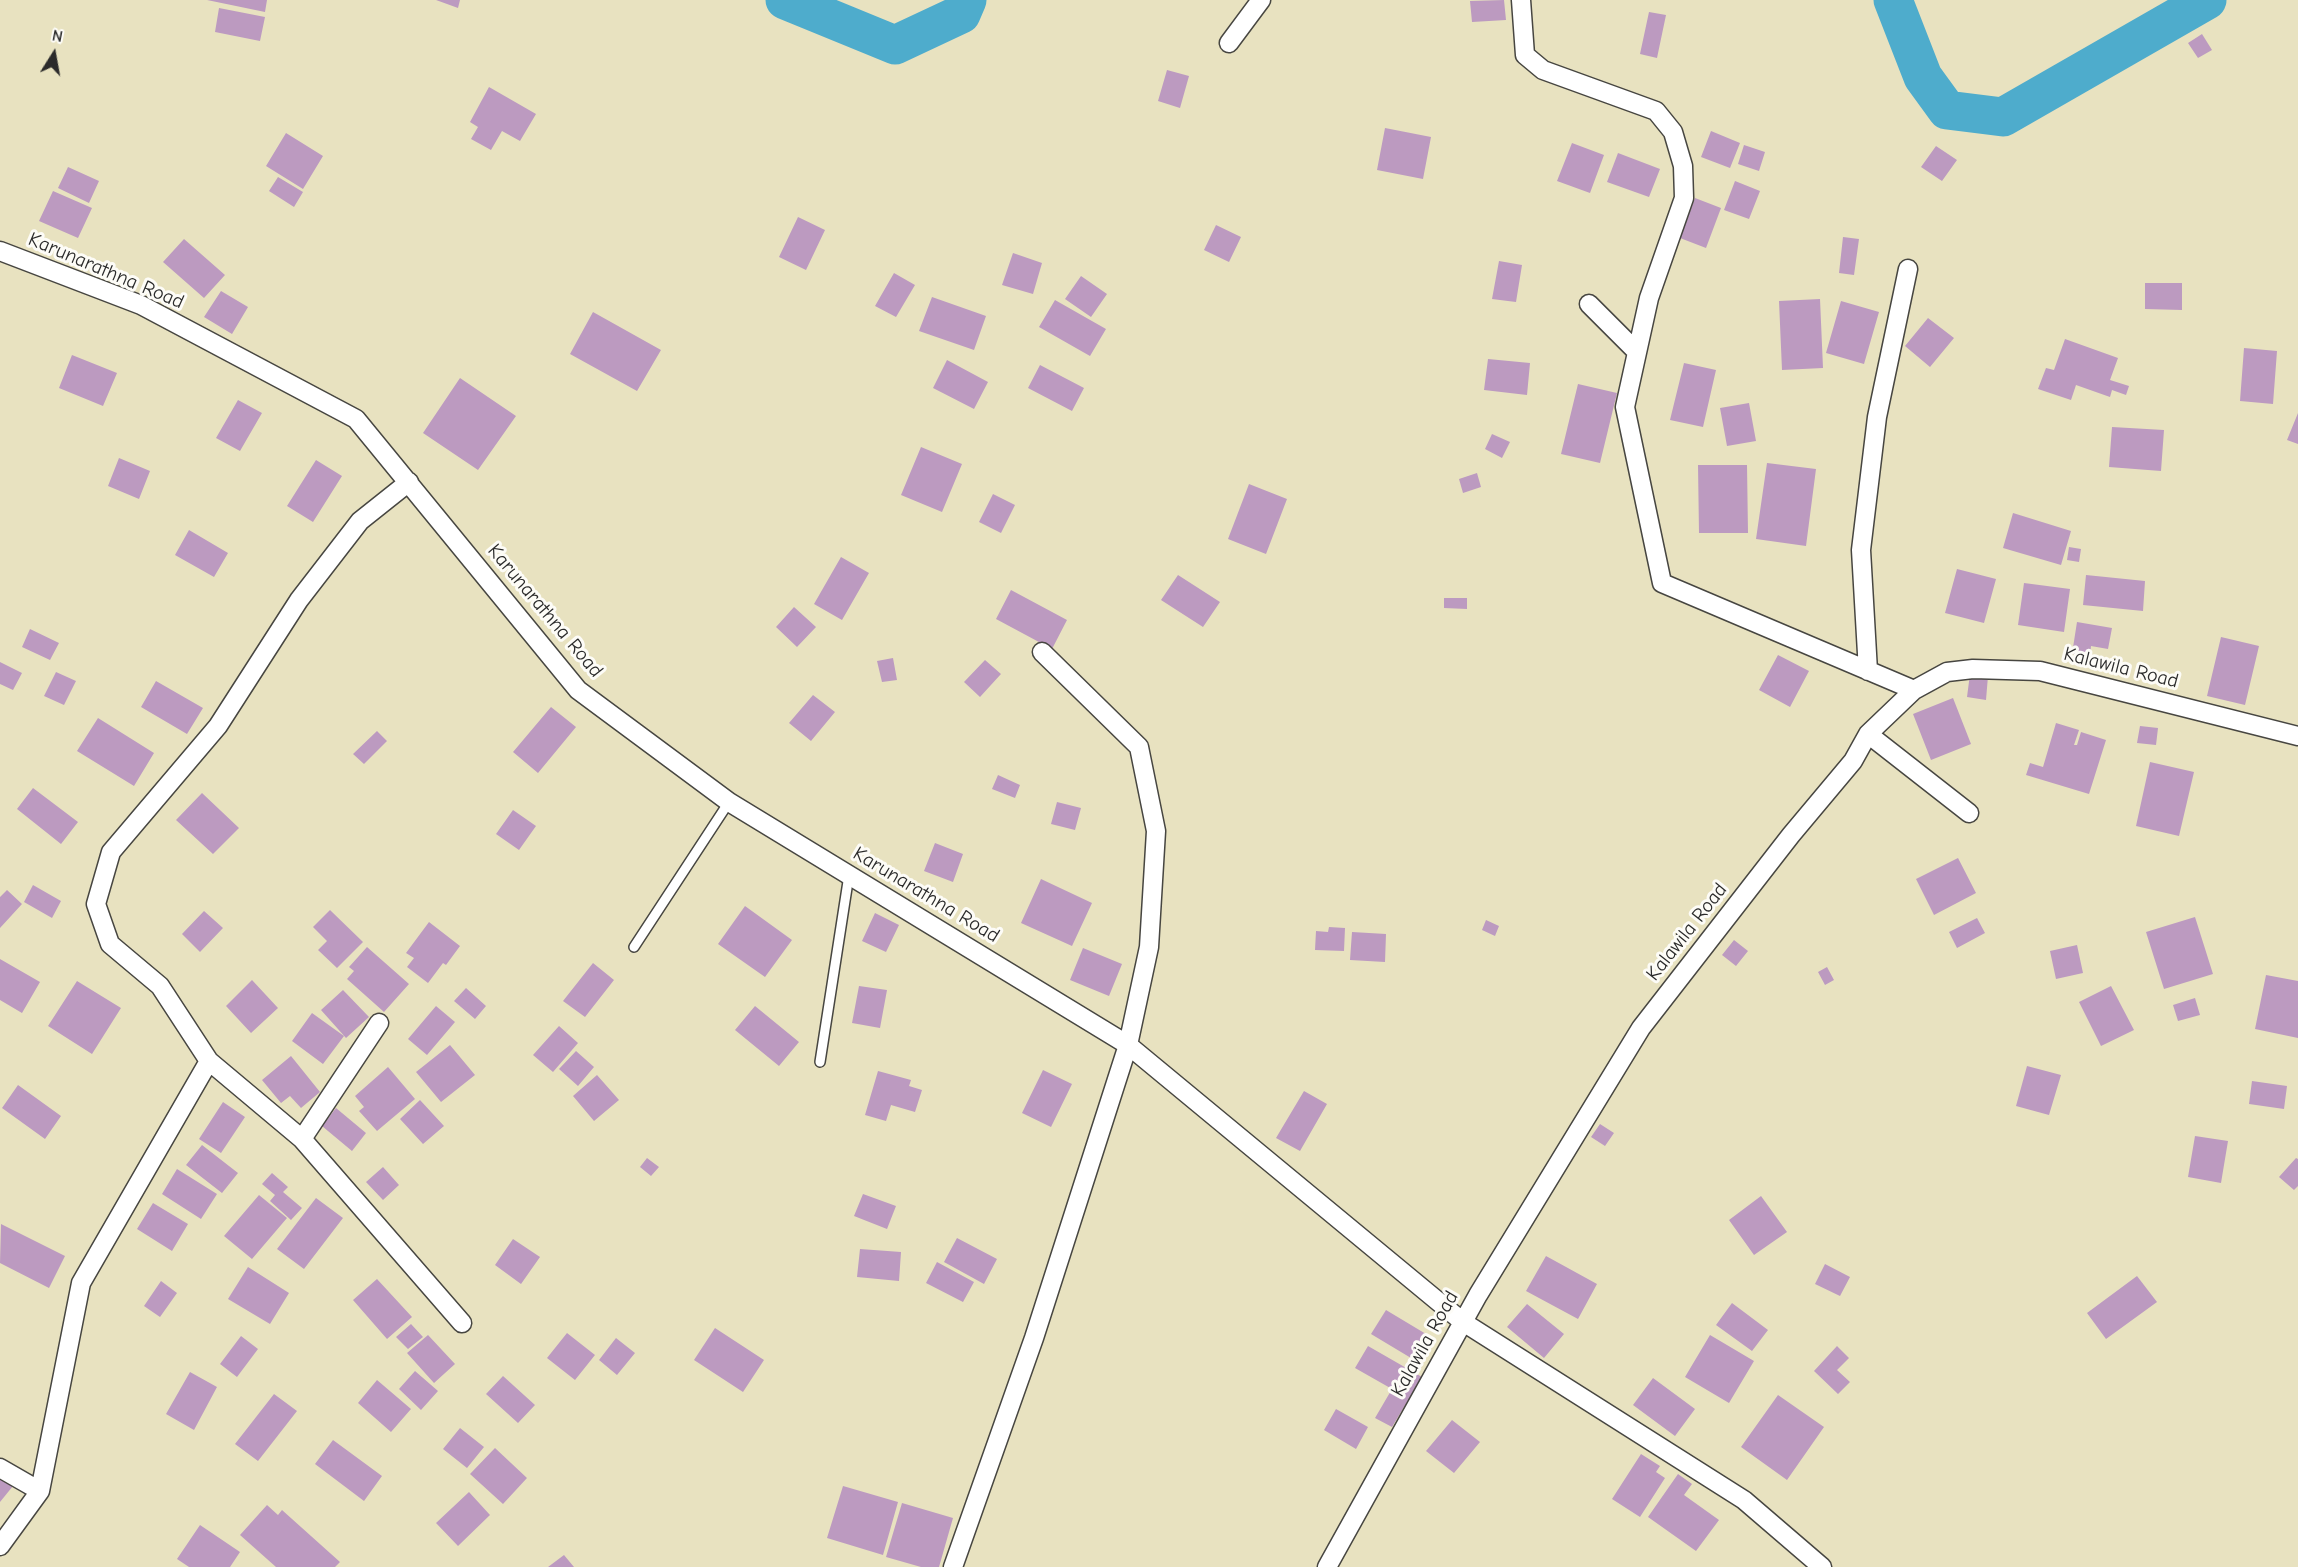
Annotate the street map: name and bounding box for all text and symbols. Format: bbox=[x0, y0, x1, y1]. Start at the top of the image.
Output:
north arrow bbox=[24, 24, 84, 84]
text: N bbox=[51, 27, 64, 46]
street label: Karunarathna Road bbox=[25, 227, 187, 315]
street label: Karunarathna Road bbox=[482, 539, 608, 683]
street label: Kalawila Road bbox=[2061, 642, 2181, 694]
street label: Karunarathna Road bbox=[848, 842, 1004, 948]
street label: Kalawila Road bbox=[1641, 878, 1733, 986]
street label: Kalawila Road bbox=[1386, 1287, 1464, 1401]

